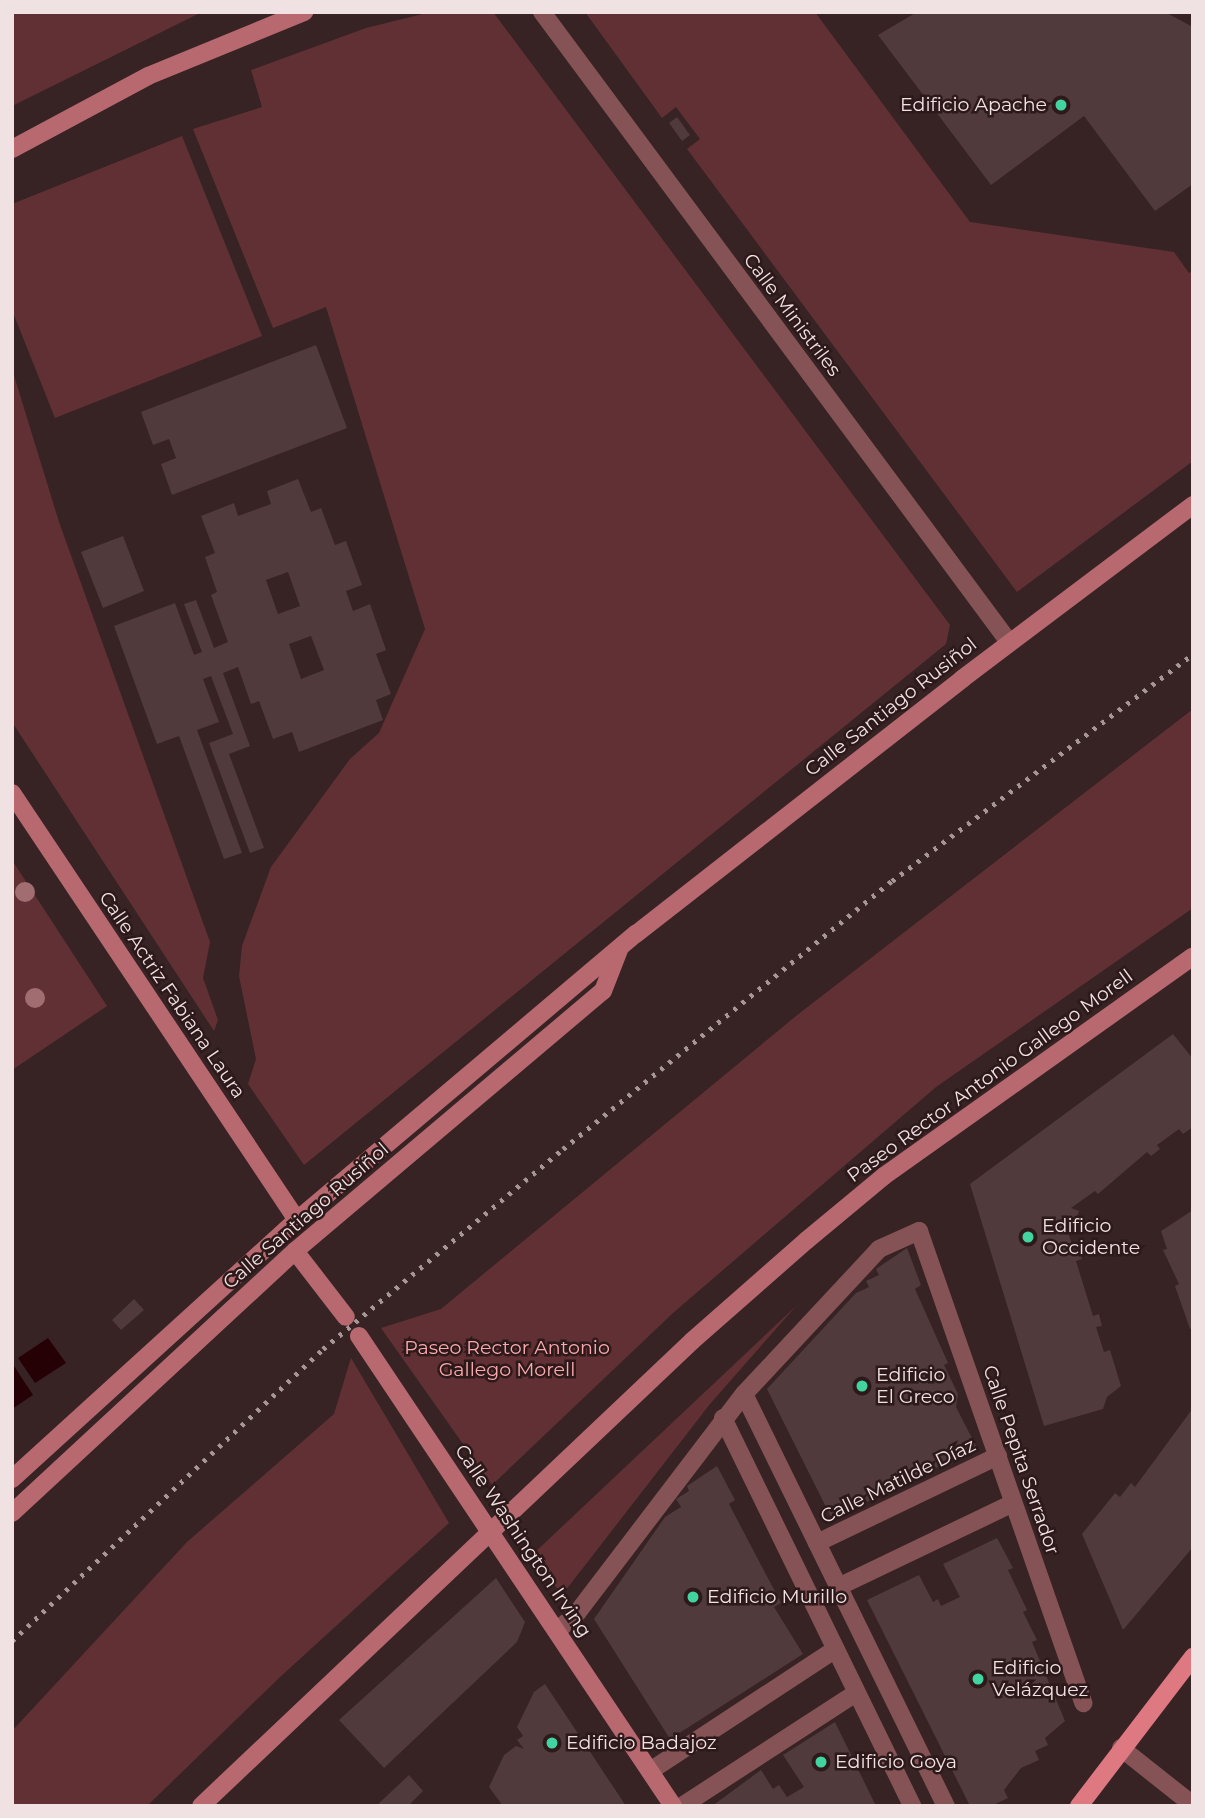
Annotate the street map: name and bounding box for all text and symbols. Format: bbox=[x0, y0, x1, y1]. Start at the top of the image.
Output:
place label: Edificio Apache bbox=[900, 94, 1047, 116]
marker: Edificio Apache bbox=[1053, 97, 1069, 113]
street label: Calle Ministriles bbox=[738, 249, 846, 381]
street label: Calle Santiago Rusiñol bbox=[801, 633, 981, 781]
street label: Calle Actriz Fabiana Laura bbox=[94, 887, 250, 1103]
street label: Paseo Rector Antonio Gallego Morell bbox=[843, 965, 1137, 1187]
street label: Calle Santiago Rusiñol bbox=[219, 1138, 393, 1294]
place label: Edificio Occidente bbox=[1042, 1215, 1140, 1259]
marker: Edificio Occidente bbox=[1020, 1229, 1036, 1245]
park label: Paseo Rector Antonio Gallego Morell bbox=[404, 1337, 610, 1381]
street label: Calle Pepita Serrador bbox=[978, 1362, 1064, 1558]
place label: Edificio El Greco bbox=[876, 1364, 955, 1408]
marker: Edificio El Greco bbox=[854, 1378, 870, 1394]
street label: Calle Matilde Díaz bbox=[817, 1434, 979, 1528]
street label: Calle Washington Irving bbox=[450, 1440, 596, 1642]
place label: Edificio Murillo bbox=[707, 1586, 847, 1608]
marker: Edificio Murillo bbox=[685, 1589, 701, 1605]
place label: Edificio Velázquez bbox=[992, 1657, 1088, 1701]
marker: Edificio Velázquez bbox=[970, 1671, 986, 1687]
place label: Edificio Badajoz bbox=[566, 1732, 717, 1754]
marker: Edificio Badajoz bbox=[544, 1735, 560, 1751]
place label: Edificio Goya bbox=[835, 1751, 957, 1773]
marker: Edificio Goya bbox=[813, 1754, 829, 1770]

